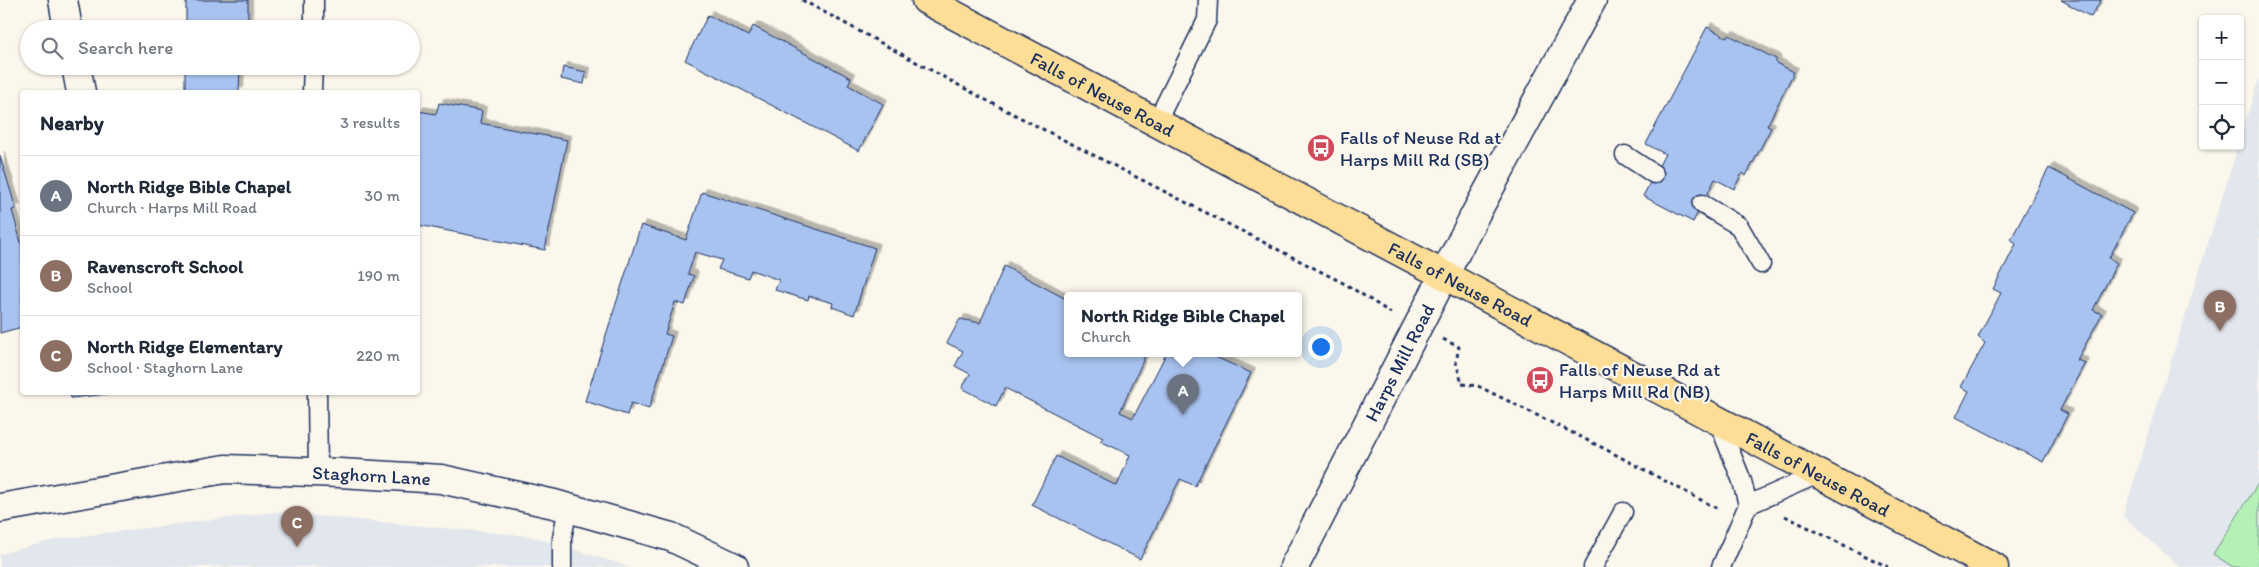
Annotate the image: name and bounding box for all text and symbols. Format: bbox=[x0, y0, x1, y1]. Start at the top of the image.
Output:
map controls bbox=[2199, 15, 2244, 150]
button: + bbox=[2199, 15, 2244, 60]
search box bbox=[20, 20, 420, 75]
icon: search bbox=[38, 34, 66, 62]
text: Search here bbox=[78, 36, 173, 59]
street label: Falls of Neuse Road bbox=[1026, 47, 1179, 142]
button: − bbox=[2199, 60, 2244, 105]
button: locate bbox=[2199, 105, 2244, 150]
text: Nearby bbox=[40, 110, 104, 135]
text: 3 results bbox=[340, 113, 400, 132]
place label: Falls of Neuse Rd at Harps Mill Rd (SB) bbox=[1340, 126, 1501, 171]
bus stop icon: Falls of Neuse Rd at Harps Mill Rd (SB) bbox=[1306, 133, 1336, 163]
text: North Ridge Bible Chapel bbox=[87, 175, 291, 198]
text: A bbox=[51, 186, 61, 205]
text: 30 m bbox=[364, 186, 400, 205]
text: Church · Harps Mill Road bbox=[87, 198, 257, 217]
street label: Falls of Neuse Road bbox=[1384, 237, 1537, 332]
text: Ravenscroft School bbox=[87, 255, 243, 278]
text: B bbox=[51, 266, 61, 285]
text: 190 m bbox=[357, 266, 400, 285]
text: School bbox=[87, 278, 133, 297]
pin: B bbox=[2204, 290, 2236, 331]
popup bbox=[1064, 292, 1302, 357]
street label: Harps Mill Road bbox=[1360, 299, 1440, 426]
text: North Ridge Bible Chapel bbox=[1081, 304, 1285, 327]
text: Church bbox=[1081, 327, 1131, 346]
your location bbox=[1308, 334, 1334, 360]
text: North Ridge Elementary bbox=[87, 335, 282, 358]
text: C bbox=[51, 346, 61, 365]
text: 220 m bbox=[356, 346, 400, 365]
text: School · Staghorn Lane bbox=[87, 358, 243, 377]
place label: Falls of Neuse Rd at Harps Mill Rd (NB) bbox=[1559, 358, 1720, 403]
bus stop icon: Falls of Neuse Rd at Harps Mill Rd (NB) bbox=[1525, 365, 1555, 395]
pin: A bbox=[1167, 374, 1199, 415]
street label: Falls of Neuse Road bbox=[1742, 426, 1894, 522]
street label: Staghorn Lane bbox=[312, 461, 431, 490]
pin: C bbox=[281, 506, 313, 547]

